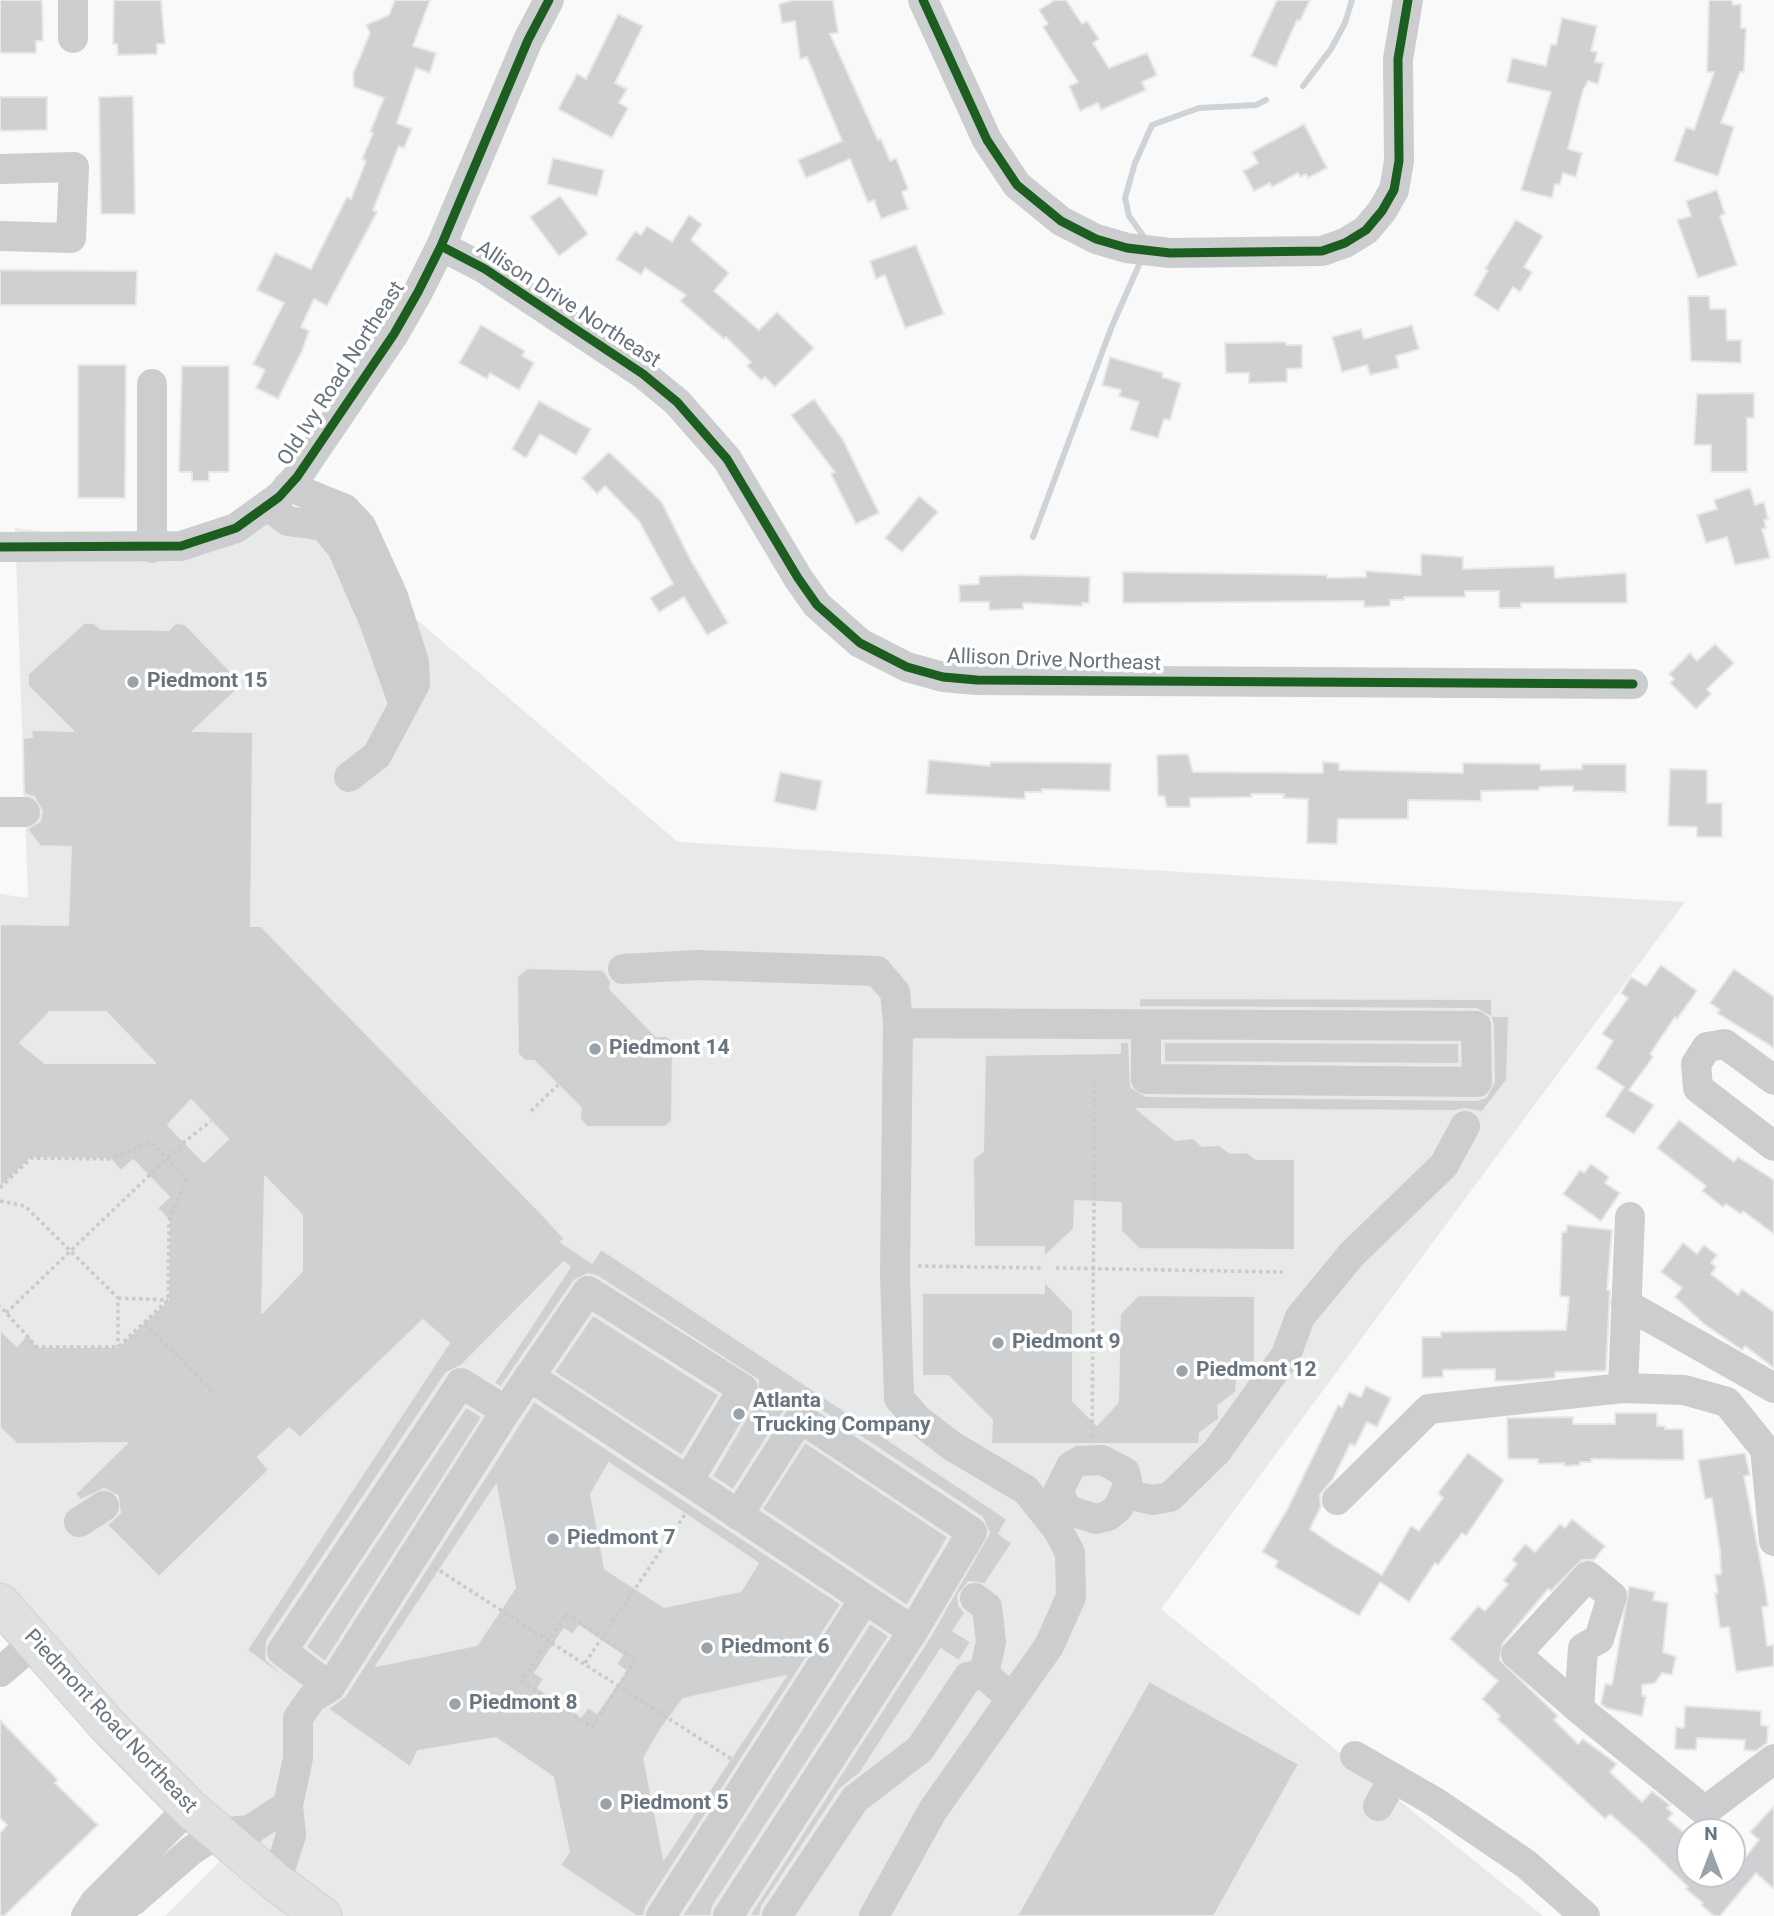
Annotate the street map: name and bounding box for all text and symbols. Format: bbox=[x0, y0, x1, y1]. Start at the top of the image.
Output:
street label: Allison Drive Northeast bbox=[471, 236, 665, 374]
street label: Old Ivy Road Northeast bbox=[273, 277, 411, 471]
street label: Allison Drive Northeast bbox=[946, 645, 1162, 677]
place label: Piedmont 15 bbox=[147, 669, 267, 695]
marker: Piedmont 15 bbox=[125, 674, 141, 690]
place label: Piedmont 14 bbox=[609, 1036, 729, 1062]
marker: Piedmont 14 bbox=[587, 1041, 603, 1057]
place label: Piedmont 9 bbox=[1012, 1330, 1120, 1356]
marker: Piedmont 9 bbox=[990, 1335, 1006, 1351]
place label: Piedmont 12 bbox=[1196, 1358, 1316, 1384]
marker: Piedmont 12 bbox=[1174, 1363, 1190, 1379]
place label: Atlanta Trucking Company bbox=[753, 1389, 931, 1439]
marker: Atlanta Trucking Company bbox=[731, 1406, 747, 1422]
place label: Piedmont 7 bbox=[567, 1526, 675, 1552]
marker: Piedmont 7 bbox=[545, 1531, 561, 1547]
street label: Piedmont Road Northeast bbox=[18, 1625, 202, 1819]
place label: Piedmont 6 bbox=[721, 1635, 829, 1661]
marker: Piedmont 6 bbox=[699, 1640, 715, 1656]
place label: Piedmont 8 bbox=[469, 1691, 577, 1717]
marker: Piedmont 8 bbox=[447, 1696, 463, 1712]
place label: Piedmont 5 bbox=[620, 1791, 728, 1817]
marker: Piedmont 5 bbox=[598, 1796, 614, 1812]
north arrow bbox=[1676, 1818, 1746, 1888]
text: N bbox=[1704, 1822, 1718, 1845]

